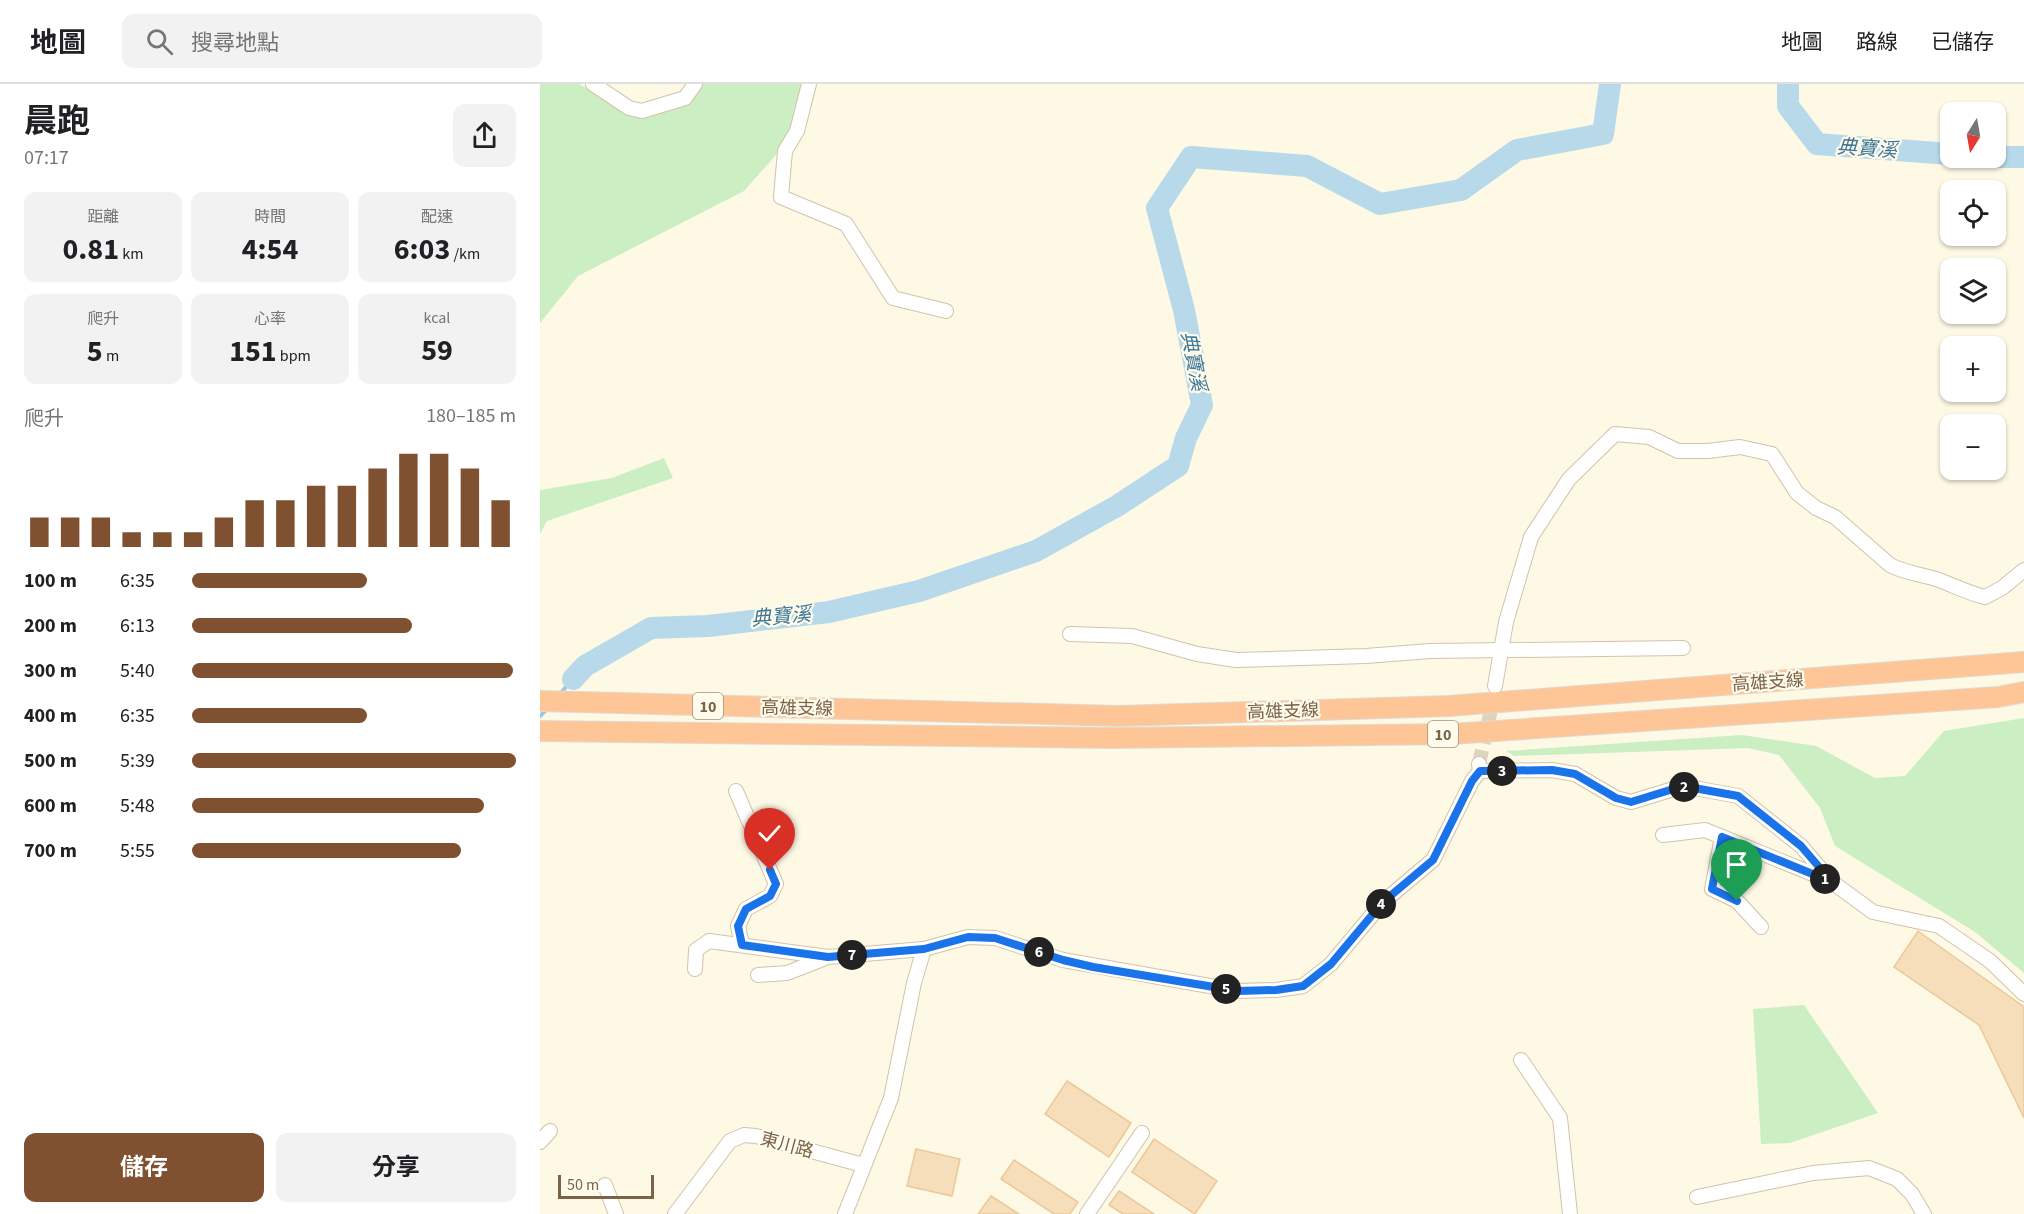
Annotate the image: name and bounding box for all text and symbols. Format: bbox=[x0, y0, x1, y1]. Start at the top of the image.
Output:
search box bbox=[122, 14, 542, 68]
text: 地圖 bbox=[30, 23, 86, 63]
icon: search bbox=[143, 25, 176, 58]
text: 搜尋地點 bbox=[191, 27, 279, 59]
text: 地圖 bbox=[1781, 27, 1823, 57]
text: 路線 bbox=[1856, 27, 1898, 57]
text: 已儲存 bbox=[1931, 27, 1994, 57]
text: 晨跑 bbox=[24, 98, 90, 145]
north arrow bbox=[1940, 102, 2006, 168]
map controls bbox=[1940, 102, 2006, 480]
button: share bbox=[453, 104, 516, 167]
water label: 典寶溪 bbox=[1836, 133, 1901, 165]
text: 07:17 bbox=[24, 144, 69, 172]
button: locate bbox=[1940, 180, 2006, 246]
text: 距離 bbox=[87, 206, 119, 228]
text: 時間 bbox=[254, 206, 286, 228]
text: 配速 bbox=[421, 206, 453, 228]
text: 0.81 bbox=[63, 228, 119, 271]
text: 4:54 bbox=[242, 228, 298, 271]
text: 6:03 bbox=[394, 228, 450, 271]
text: km bbox=[119, 243, 143, 265]
text: /km bbox=[450, 243, 480, 265]
button: layers bbox=[1940, 258, 2006, 324]
text: kcal bbox=[424, 307, 450, 329]
text: 爬升 bbox=[87, 308, 119, 330]
text: 心率 bbox=[254, 308, 286, 330]
text: 59 bbox=[421, 329, 453, 372]
water label: 典寶溪 bbox=[1174, 329, 1213, 396]
text: 5 bbox=[87, 330, 103, 373]
text: 151 bbox=[229, 330, 277, 373]
button: + bbox=[1940, 336, 2006, 402]
text: m bbox=[103, 345, 119, 367]
text: bpm bbox=[277, 345, 311, 367]
text: 180–185 m bbox=[426, 402, 516, 430]
text: 爬升 bbox=[24, 405, 64, 433]
button: − bbox=[1940, 414, 2006, 480]
text: 100 m bbox=[24, 567, 77, 595]
text: 6:35 bbox=[120, 567, 155, 595]
water label: 典寶溪 bbox=[750, 600, 815, 634]
text: 200 m bbox=[24, 612, 77, 640]
text: 6:13 bbox=[120, 612, 155, 640]
text: 300 m bbox=[24, 657, 77, 685]
text: 5:40 bbox=[120, 657, 155, 685]
street label: 高雄支線 bbox=[1731, 668, 1805, 697]
road number: 10 bbox=[693, 693, 723, 719]
street label: 高雄支線 bbox=[761, 695, 833, 722]
street label: 高雄支線 bbox=[1247, 698, 1319, 725]
text: 400 m bbox=[24, 702, 77, 730]
text: 6:35 bbox=[120, 702, 155, 730]
road number: 10 bbox=[1428, 721, 1458, 747]
text: 500 m bbox=[24, 747, 77, 775]
text: 5:39 bbox=[120, 747, 155, 775]
pin: 3 bbox=[1487, 756, 1517, 786]
text: 3 bbox=[1498, 760, 1506, 782]
pin: 2 bbox=[1669, 772, 1699, 802]
text: 2 bbox=[1680, 776, 1688, 798]
text: 600 m bbox=[24, 792, 77, 820]
text: 5:48 bbox=[120, 792, 155, 820]
pin bbox=[744, 808, 795, 870]
icon: check bbox=[753, 817, 786, 850]
text: 700 m bbox=[24, 837, 77, 865]
text: 5:55 bbox=[120, 837, 155, 865]
pin bbox=[1711, 839, 1762, 901]
icon: arrive bbox=[1720, 848, 1753, 881]
pin: 1 bbox=[1810, 864, 1840, 894]
text: 1 bbox=[1821, 868, 1829, 890]
pin: 4 bbox=[1366, 889, 1396, 919]
text: 4 bbox=[1377, 893, 1385, 915]
pin: 6 bbox=[1024, 937, 1054, 967]
pin: 7 bbox=[837, 940, 867, 970]
text: 6 bbox=[1035, 941, 1043, 963]
text: 7 bbox=[848, 944, 856, 966]
pin: 5 bbox=[1211, 974, 1241, 1004]
text: 5 bbox=[1222, 978, 1230, 1000]
street label: 東川路 bbox=[758, 1126, 816, 1165]
button: 儲存 bbox=[24, 1133, 264, 1202]
button: 分享 bbox=[276, 1133, 516, 1202]
scale bar bbox=[558, 1172, 654, 1200]
text: 50 m bbox=[567, 1174, 599, 1196]

